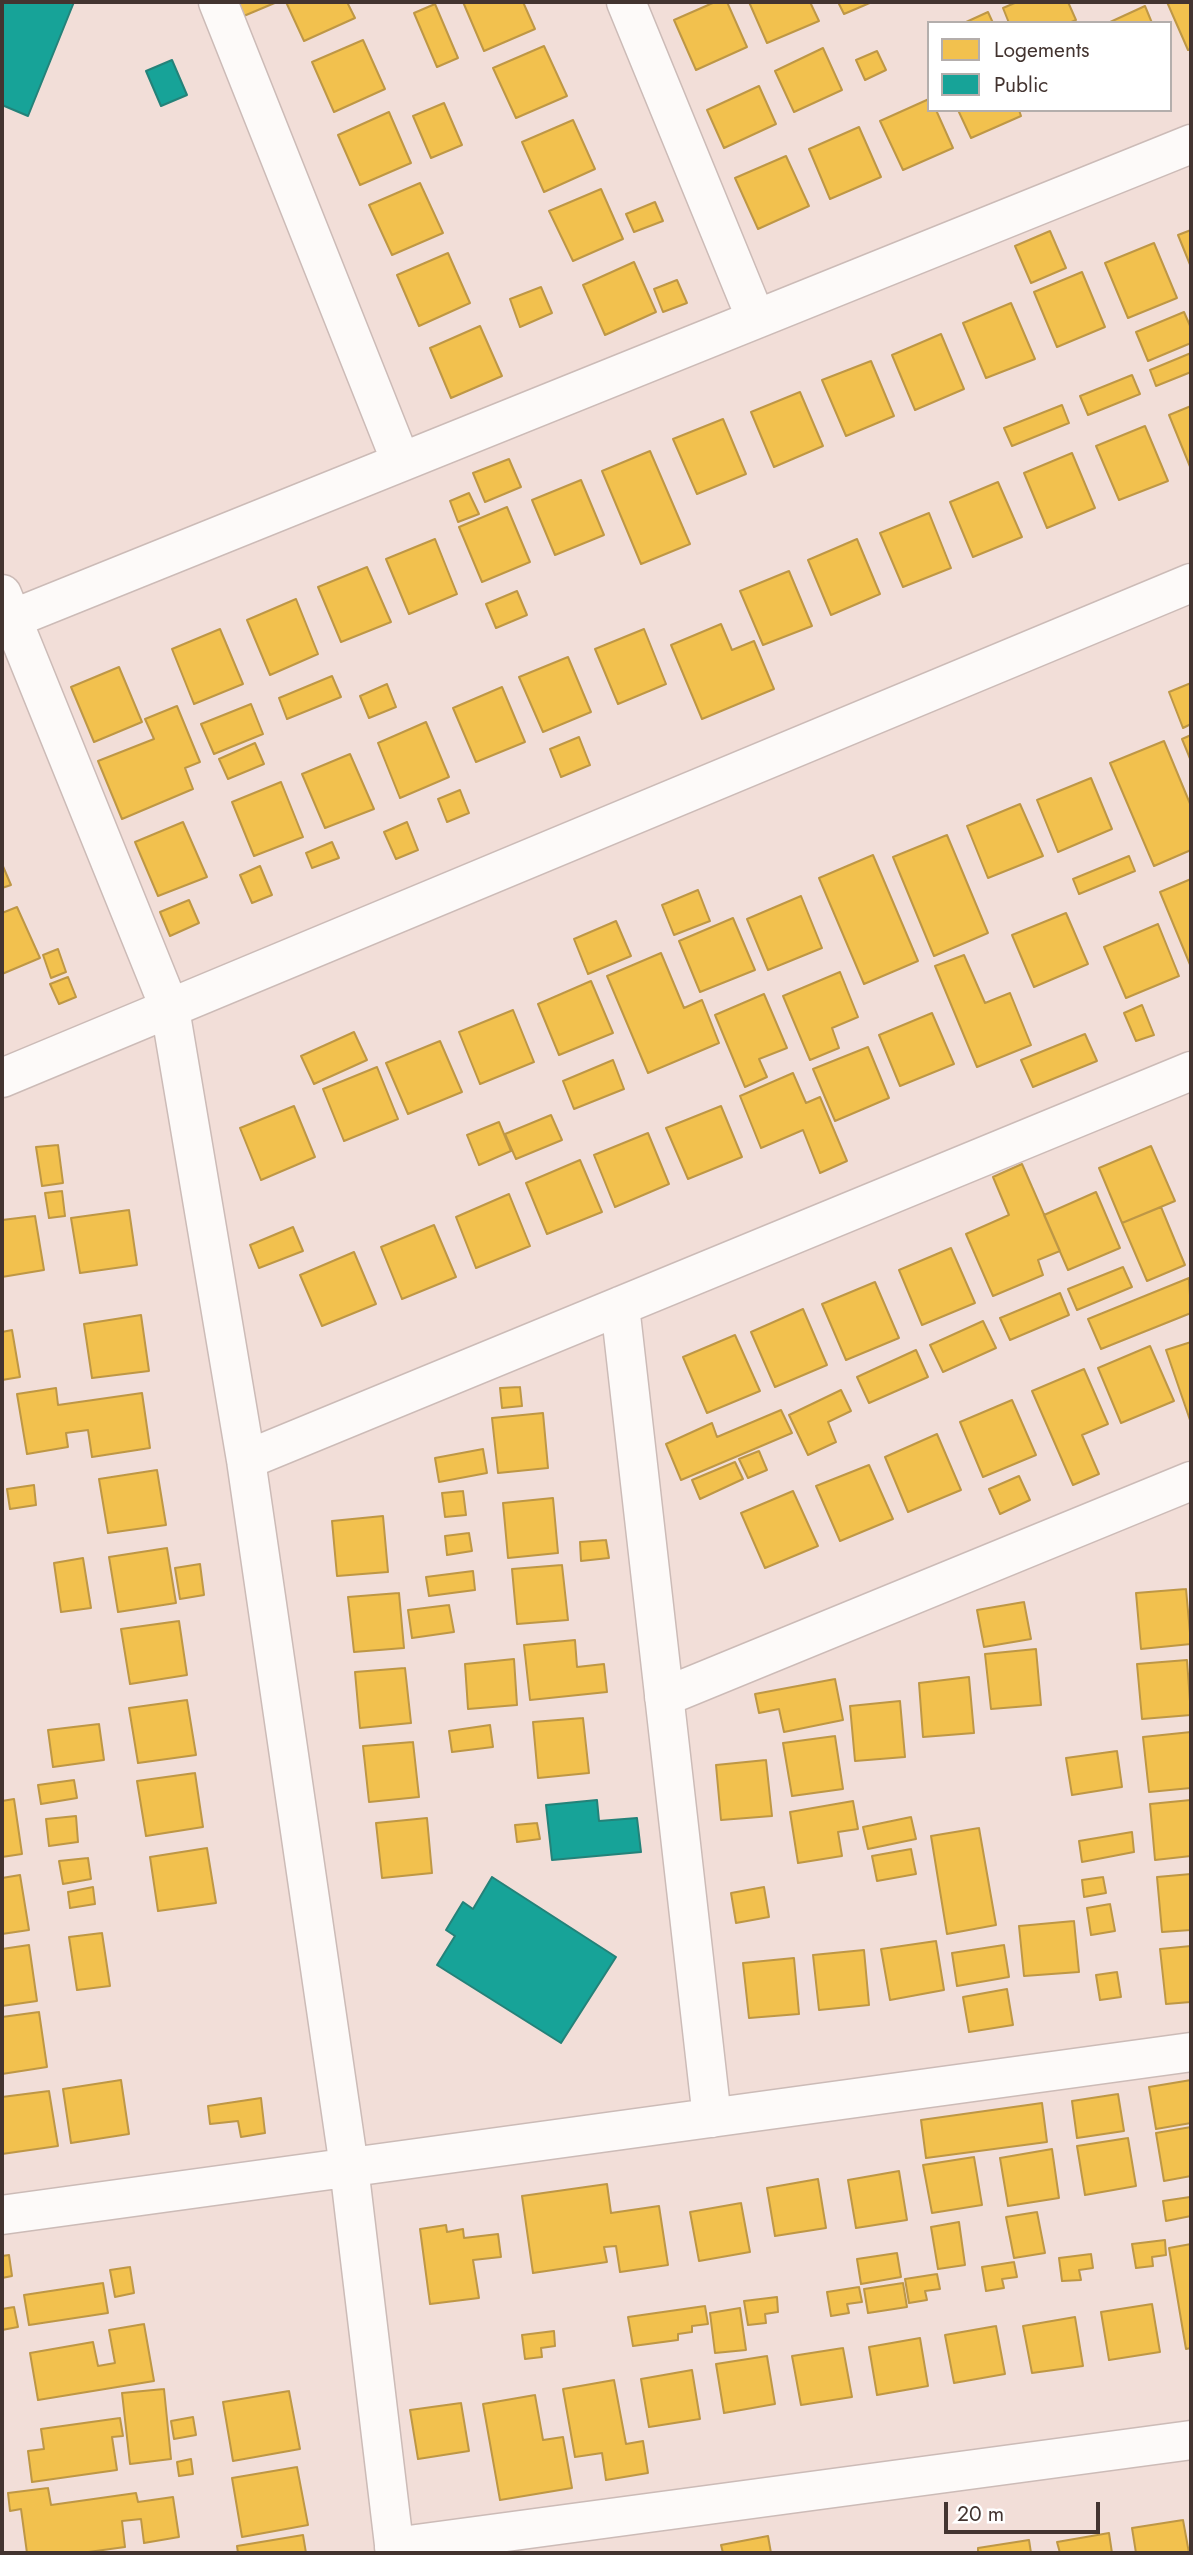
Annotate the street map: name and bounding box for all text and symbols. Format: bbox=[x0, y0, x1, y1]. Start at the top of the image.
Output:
legend bbox=[927, 21, 1172, 112]
text: Logements bbox=[994, 35, 1089, 65]
text: Public bbox=[994, 70, 1048, 100]
scale bar bbox=[948, 2488, 1104, 2532]
text: 20 m bbox=[957, 2499, 1004, 2529]

